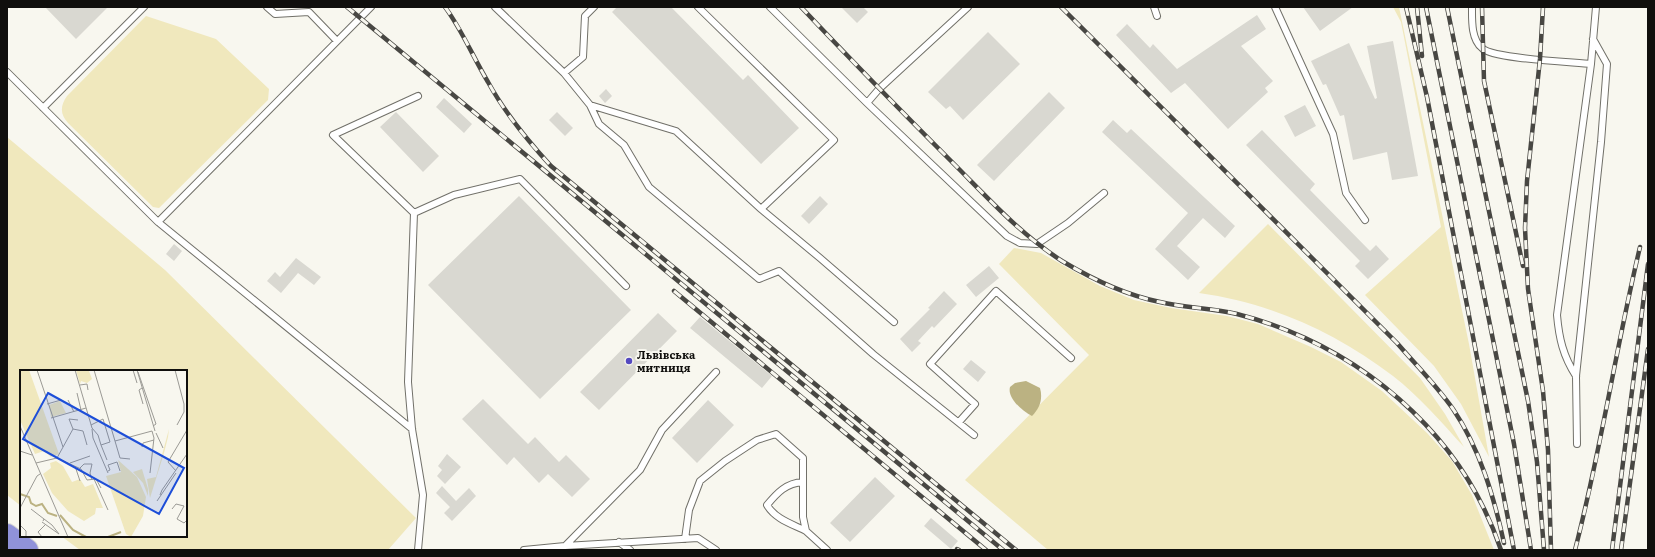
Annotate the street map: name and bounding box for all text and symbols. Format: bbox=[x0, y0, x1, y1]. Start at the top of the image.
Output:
place label: Львівська митниця bbox=[637, 346, 696, 375]
marker: Львівська митниця bbox=[624, 356, 634, 366]
inset map bbox=[20, 370, 187, 537]

